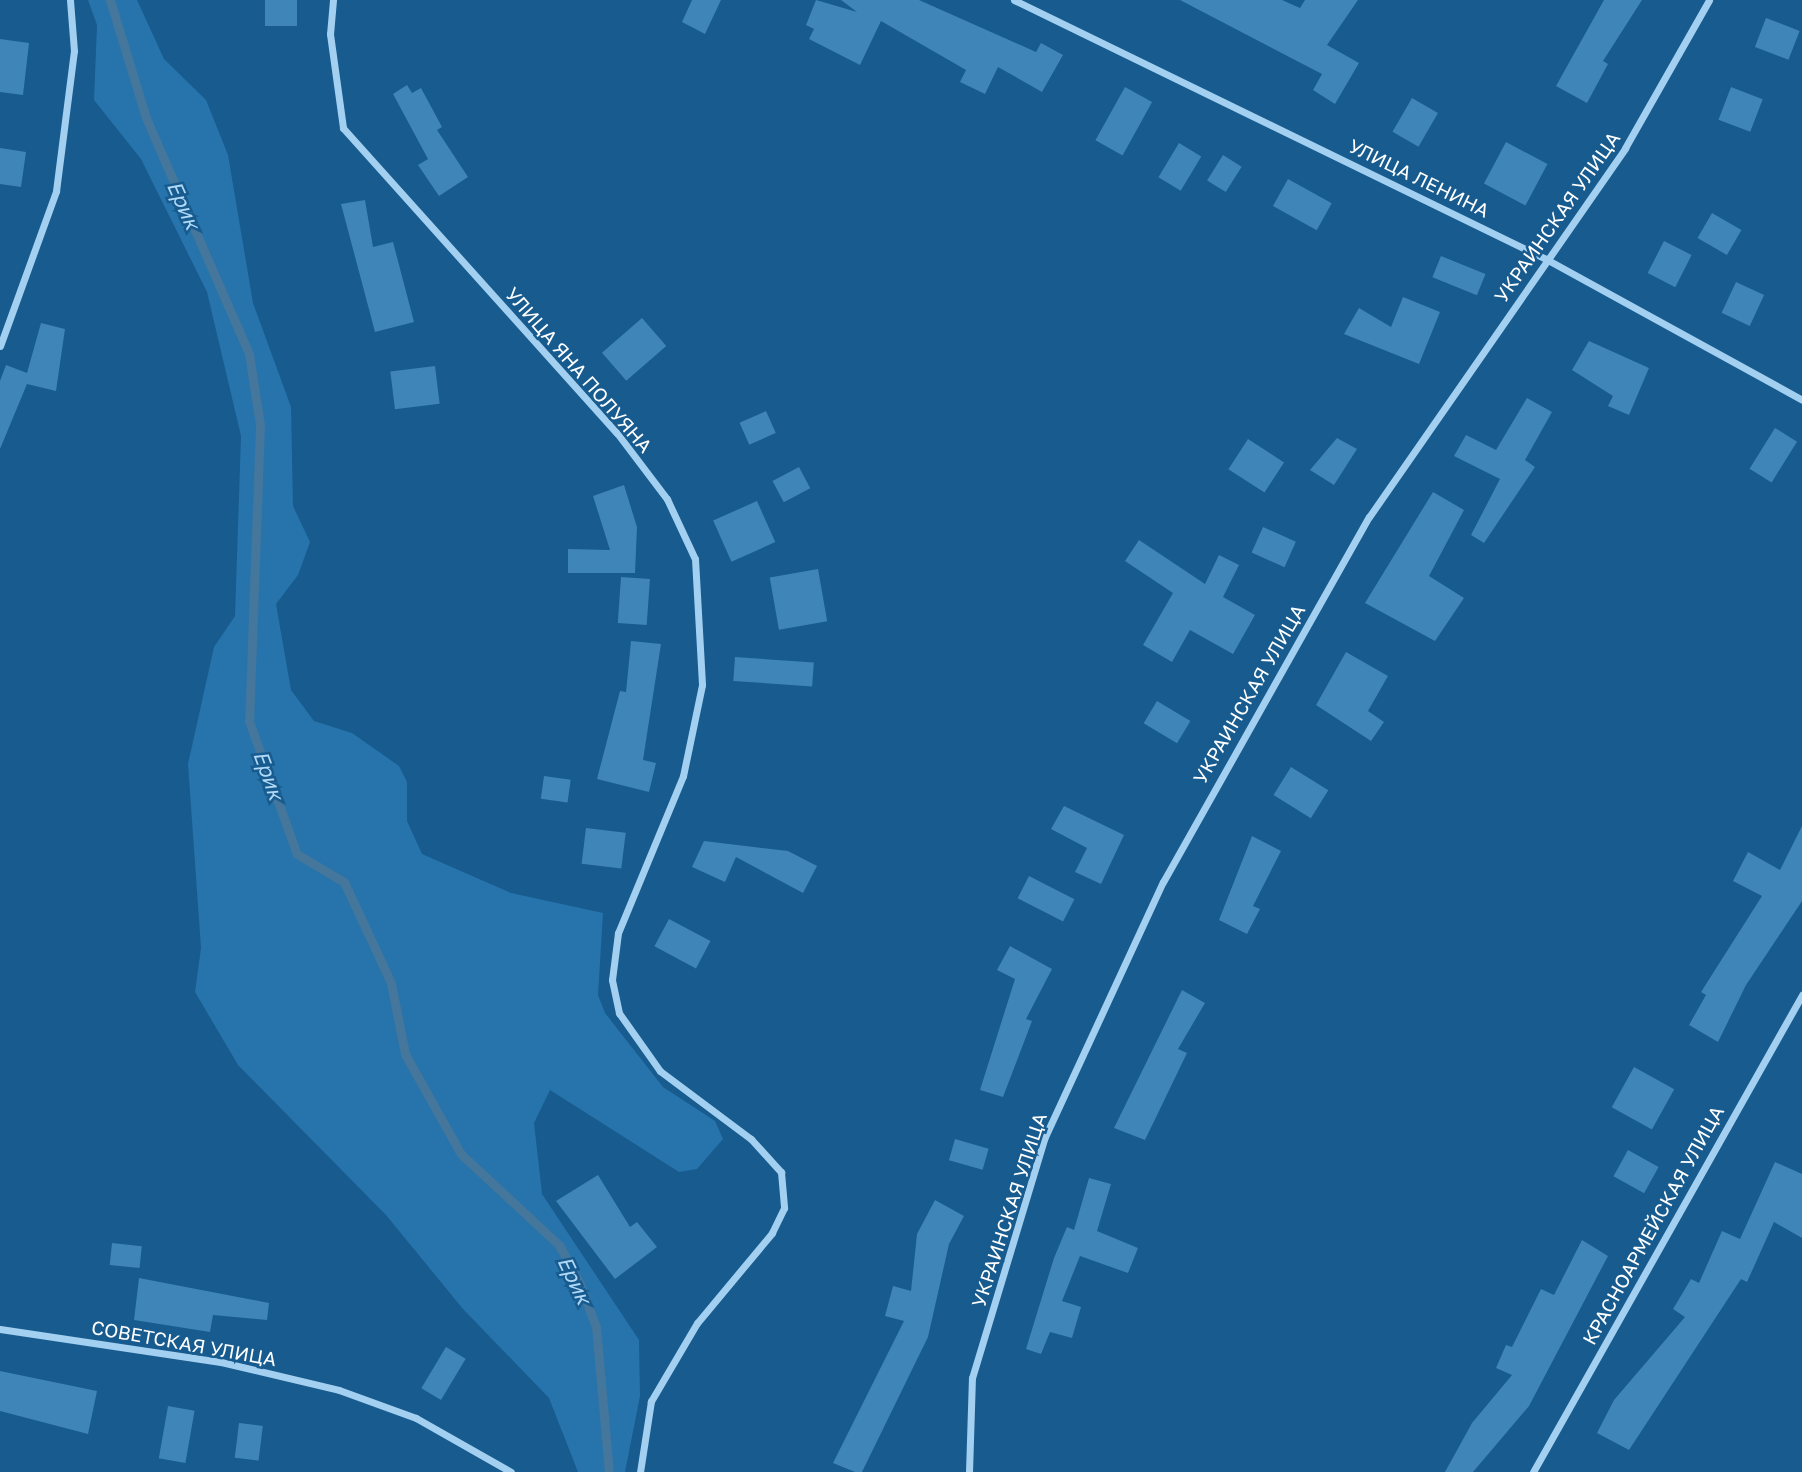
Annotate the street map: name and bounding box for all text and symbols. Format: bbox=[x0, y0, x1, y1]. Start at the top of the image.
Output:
street label: УКРАИНСКАЯ УЛИЦА bbox=[1489, 127, 1625, 307]
street label: УЛИЦА ЛЕНИНА bbox=[1345, 134, 1493, 222]
water label: Ерик bbox=[162, 177, 206, 233]
street label: УЛИЦА ЯНА ПОЛУЯНА bbox=[501, 283, 657, 457]
street label: УКРАИНСКАЯ УЛИЦА bbox=[1188, 600, 1310, 788]
water label: Ерик bbox=[249, 747, 289, 803]
street label: КРАСНОАРМЕЙСКАЯ УЛИЦА bbox=[1578, 1102, 1728, 1348]
street label: УКРАИНСКАЯ УЛИЦА bbox=[967, 1110, 1051, 1310]
water label: Ерик bbox=[553, 1252, 597, 1308]
street label: СОВЕТСКАЯ УЛИЦА bbox=[90, 1315, 278, 1371]

